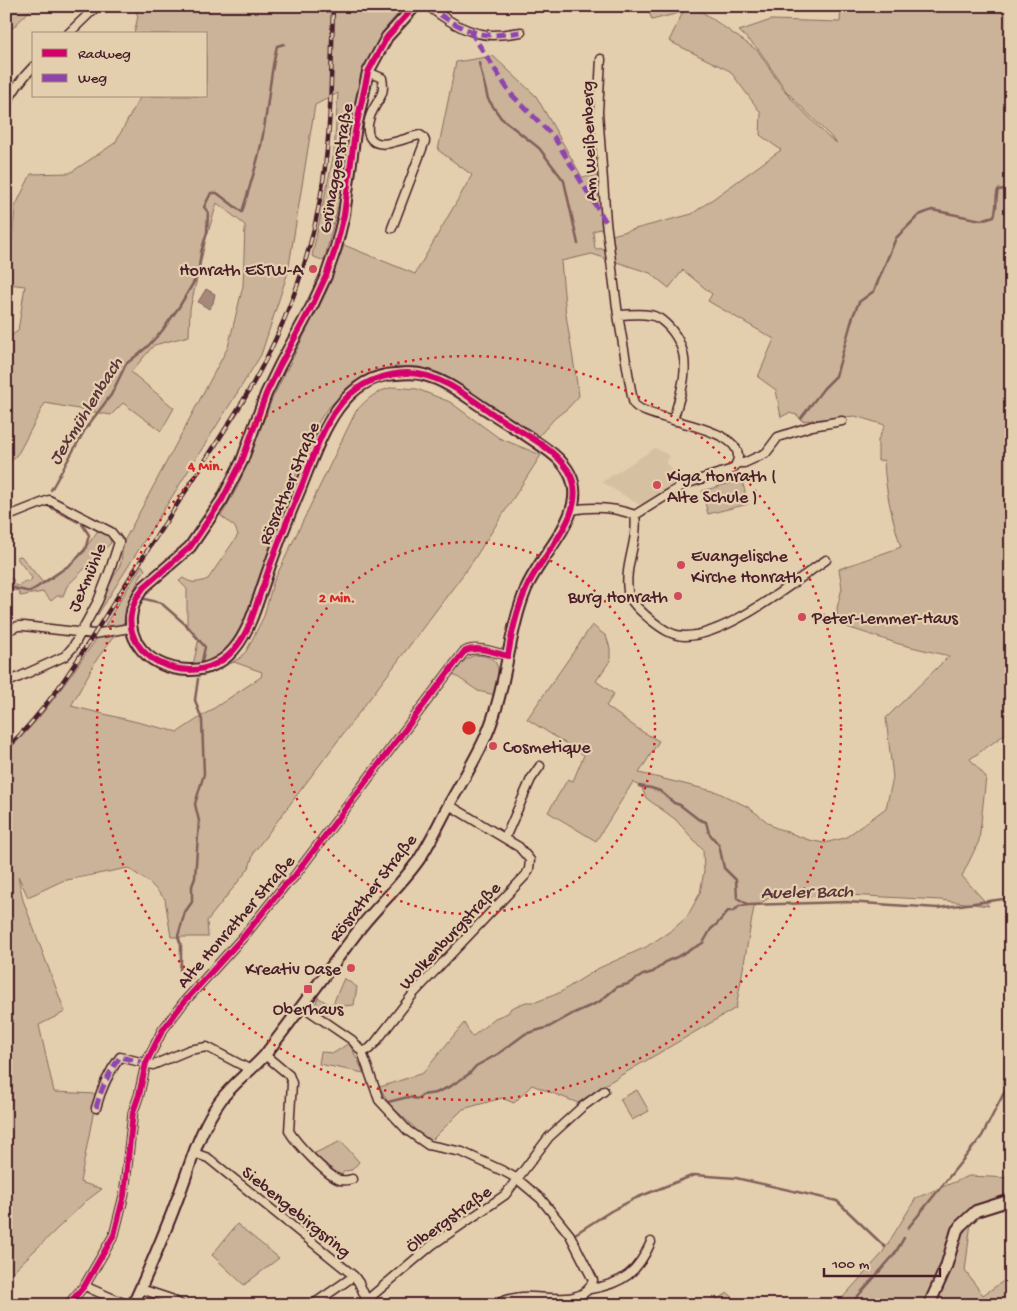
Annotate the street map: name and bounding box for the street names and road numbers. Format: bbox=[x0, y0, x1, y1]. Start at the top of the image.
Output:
street label: Am Weißenberg bbox=[578, 80, 603, 201]
street label: Grünaggerstraße bbox=[316, 101, 359, 235]
street label: Rösrather Straße bbox=[255, 419, 326, 548]
street label: Jexmühle bbox=[64, 540, 112, 615]
street label: Rösrather Straße bbox=[325, 830, 423, 947]
street label: Alte Honrather Straße bbox=[173, 851, 301, 993]
street label: Wolkenburgstraße bbox=[396, 878, 507, 995]
street label: Siebengebirgsring bbox=[237, 1163, 354, 1263]
street label: Ölbergstraße bbox=[403, 1181, 497, 1258]

